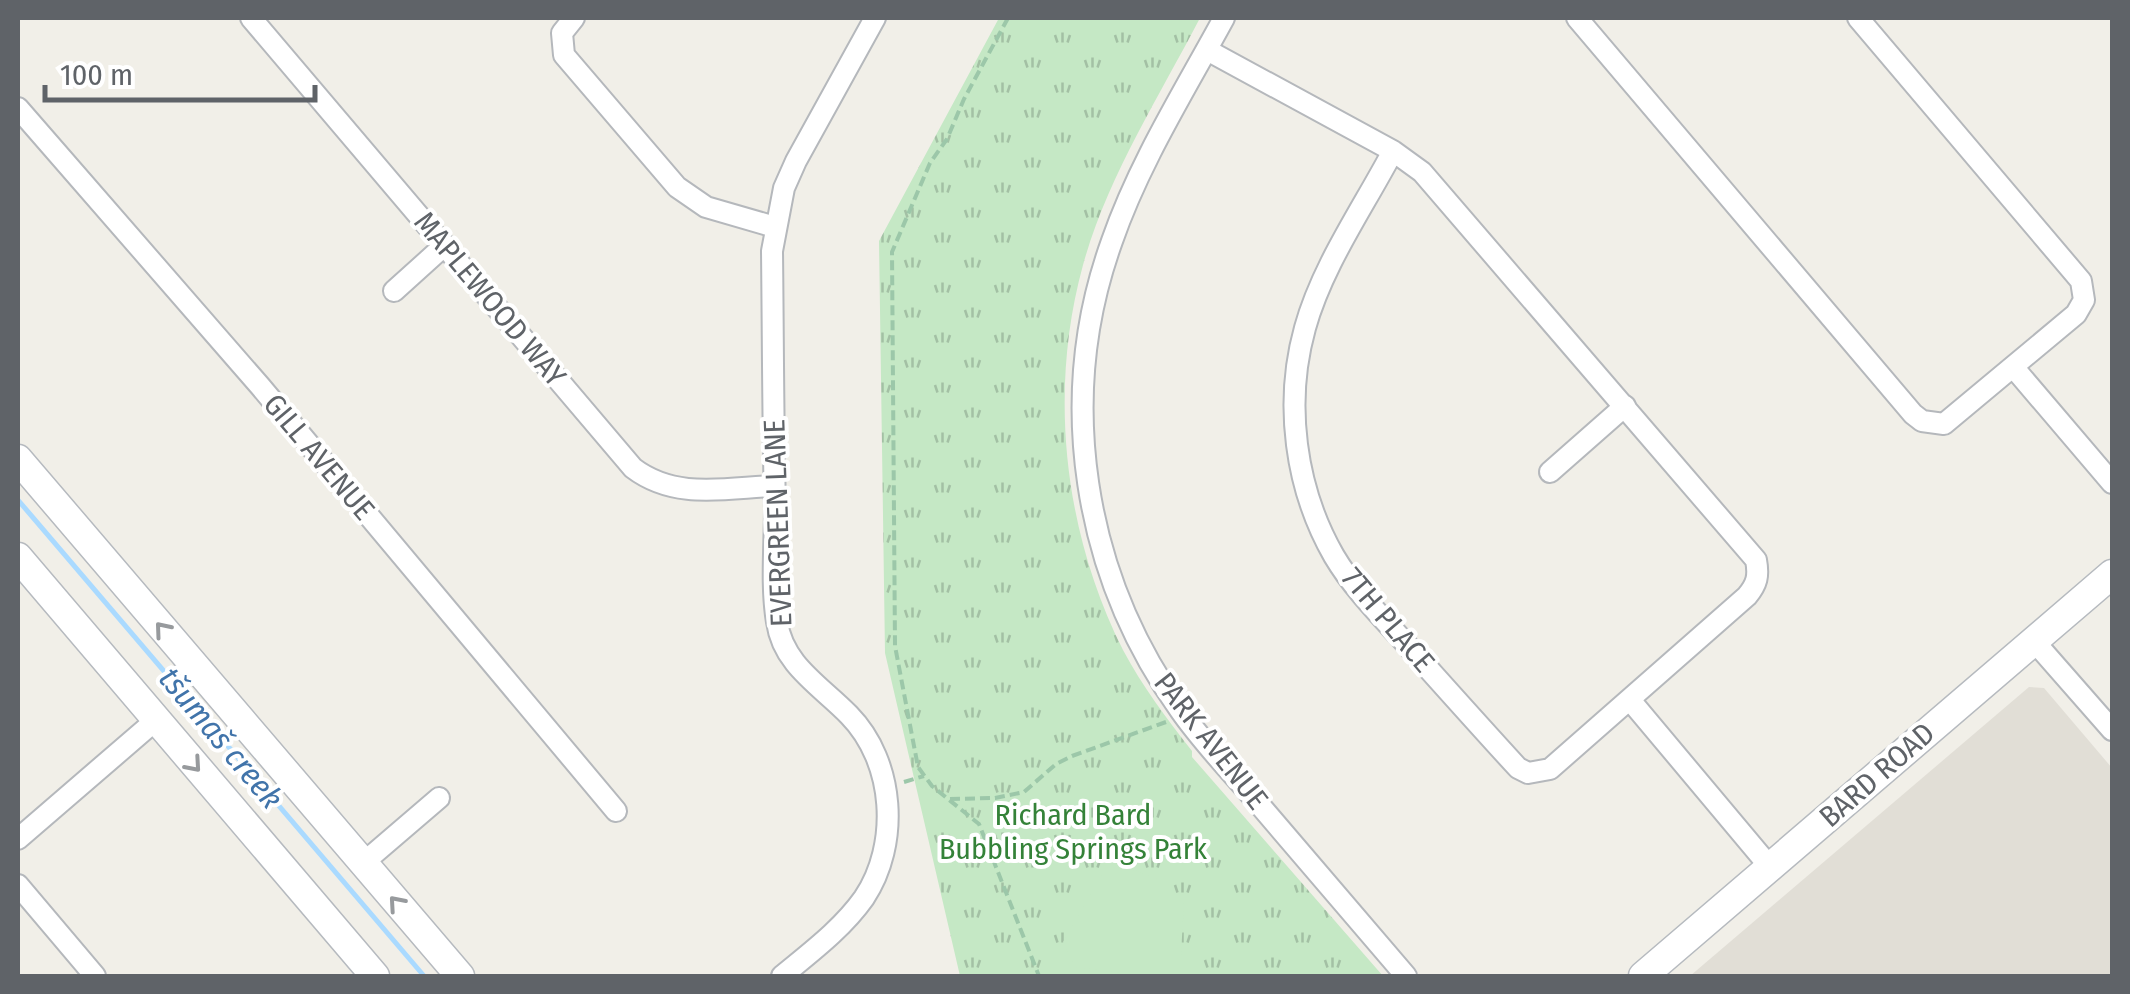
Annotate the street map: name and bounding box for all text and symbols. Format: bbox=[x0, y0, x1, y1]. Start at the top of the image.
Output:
scale bar bbox=[45, 40, 315, 102]
text: 100 m bbox=[60, 57, 133, 93]
street label: MAPLEWOOD WAY bbox=[407, 204, 573, 394]
street label: GILL AVENUE bbox=[256, 387, 382, 527]
street label: EVERGREEN LANE bbox=[756, 419, 800, 627]
street label: 7TH PLACE bbox=[1334, 561, 1442, 679]
one-way arrow bbox=[156, 622, 174, 641]
water label: tšumaš creek bbox=[151, 660, 291, 816]
street label: PARK AVENUE bbox=[1146, 665, 1276, 817]
street label: BARD ROAD bbox=[1812, 715, 1942, 835]
one-way arrow bbox=[183, 753, 201, 771]
park label: Richard Bard Bubbling Springs Park bbox=[939, 797, 1207, 867]
one-way arrow bbox=[389, 896, 407, 915]

